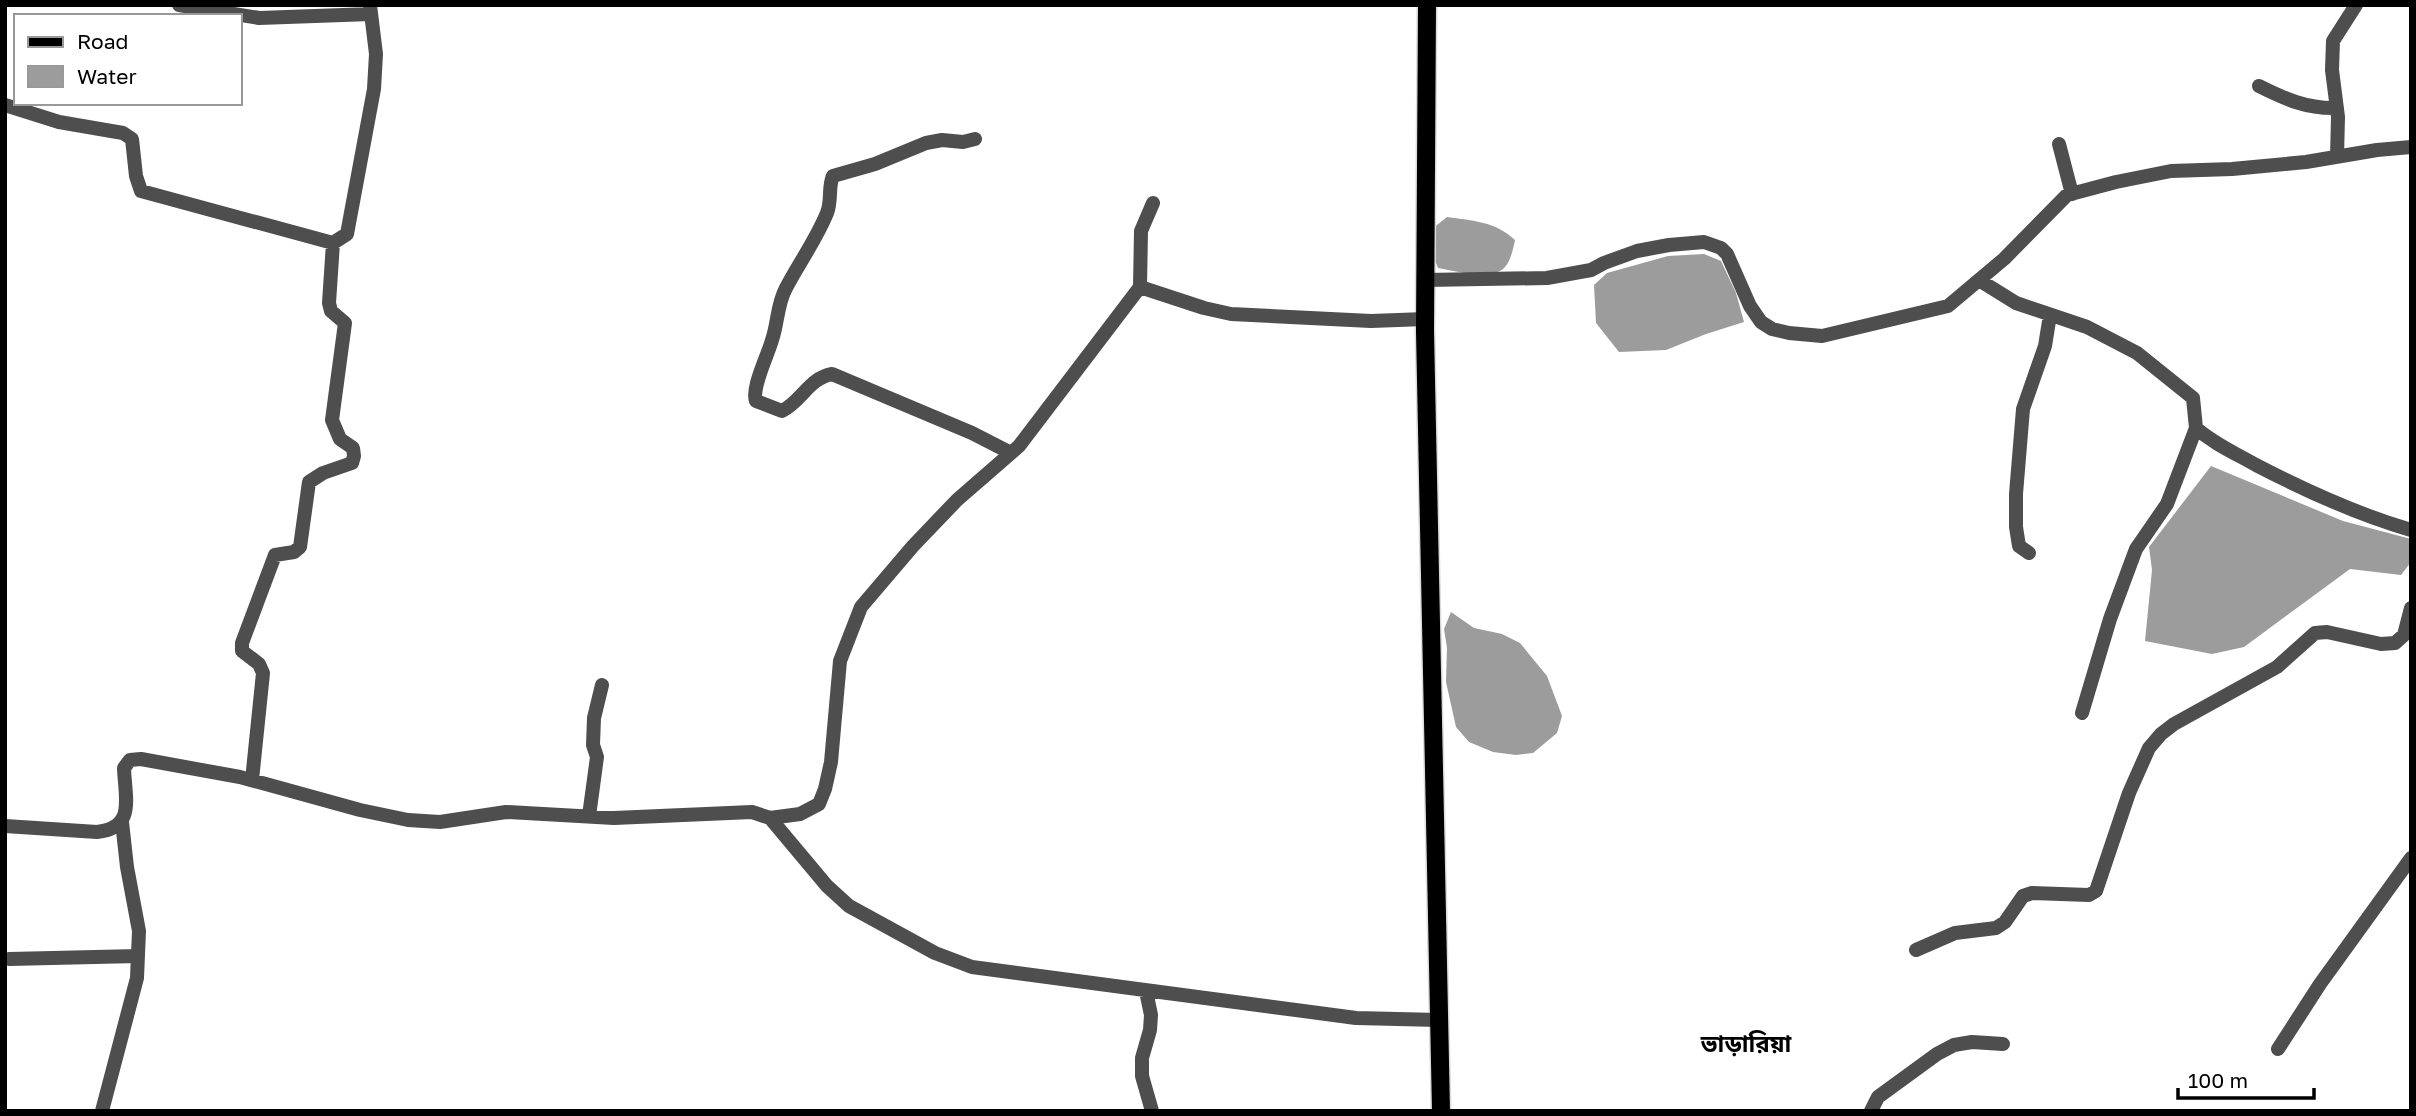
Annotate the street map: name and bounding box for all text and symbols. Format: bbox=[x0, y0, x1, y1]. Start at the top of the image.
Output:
legend bbox=[14, 14, 242, 105]
text: Road bbox=[77, 28, 128, 54]
text: Water bbox=[77, 63, 137, 89]
district label: ভাড়ারিয়া bbox=[1700, 1028, 1793, 1057]
scale bar bbox=[2178, 1056, 2314, 1100]
text: 100 m bbox=[2188, 1067, 2248, 1093]

